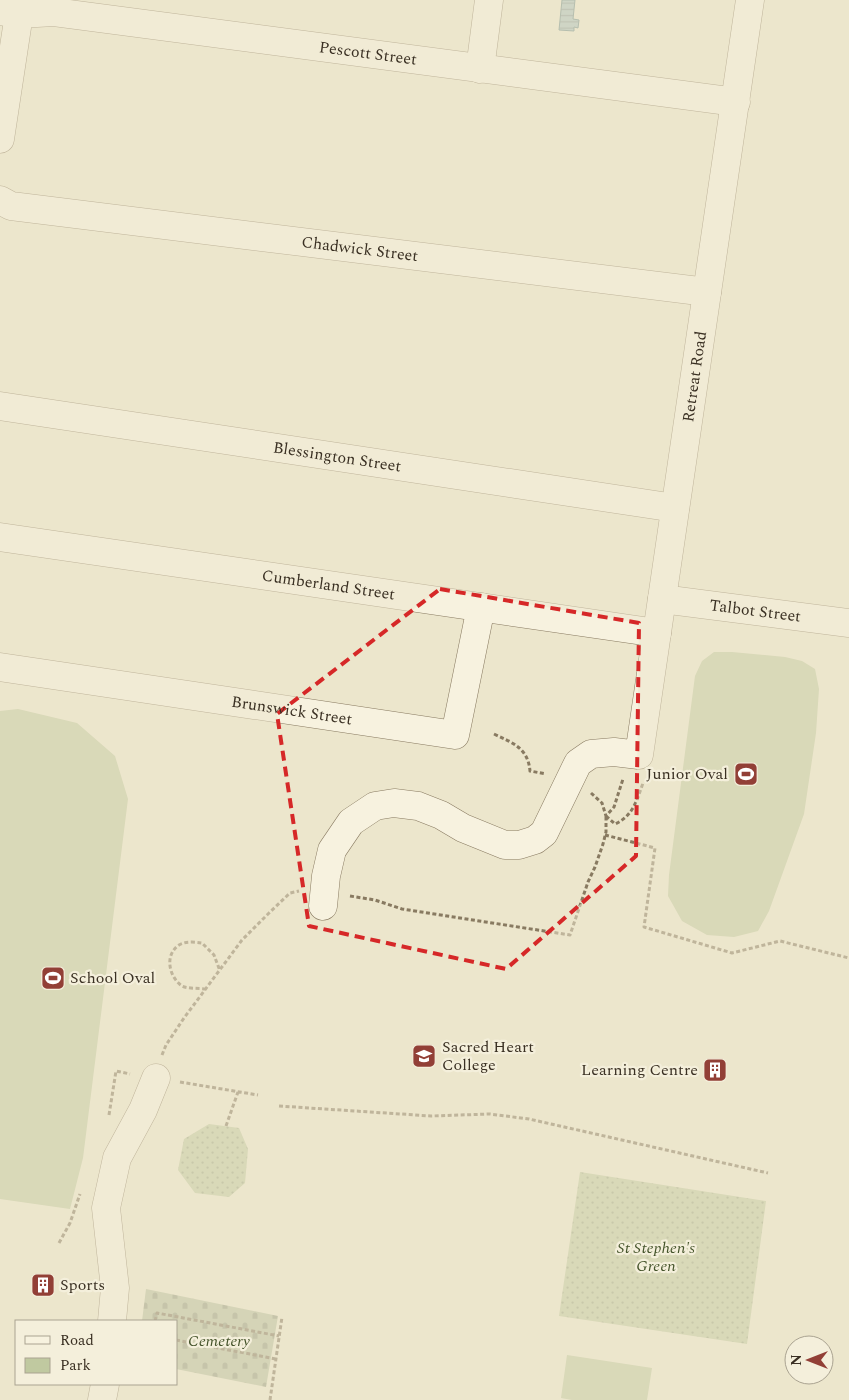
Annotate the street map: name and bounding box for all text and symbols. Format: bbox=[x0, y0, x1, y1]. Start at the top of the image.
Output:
street label: Pescott Street bbox=[318, 35, 419, 72]
street label: Chadwick Street bbox=[300, 230, 420, 268]
street label: Retreat Road bbox=[676, 329, 713, 424]
street label: Blessington Street bbox=[272, 435, 403, 479]
street label: Cumberland Street bbox=[260, 563, 397, 607]
street label: Talbot Street bbox=[708, 593, 803, 629]
street label: Brunswick Street bbox=[230, 690, 354, 732]
sports icon: Junior Oval bbox=[733, 761, 759, 787]
place label: Junior Oval bbox=[646, 762, 728, 786]
sports icon: School Oval bbox=[40, 965, 66, 991]
place label: School Oval bbox=[70, 966, 155, 990]
place label: Sacred Heart College bbox=[442, 1035, 534, 1077]
school or university icon: Sacred Heart College bbox=[411, 1043, 437, 1069]
building icon: Learning Centre bbox=[702, 1057, 728, 1083]
place label: Learning Centre bbox=[581, 1058, 698, 1082]
park label: St Stephen's Green bbox=[617, 1236, 695, 1278]
building icon: Sports bbox=[30, 1272, 56, 1298]
place label: Sports bbox=[60, 1273, 105, 1297]
legend bbox=[15, 1320, 178, 1385]
text: Road bbox=[60, 1329, 94, 1352]
park label: Cemetery bbox=[188, 1329, 250, 1353]
north arrow bbox=[784, 1335, 834, 1385]
text: Park bbox=[60, 1354, 91, 1377]
text: N bbox=[786, 1354, 807, 1366]

